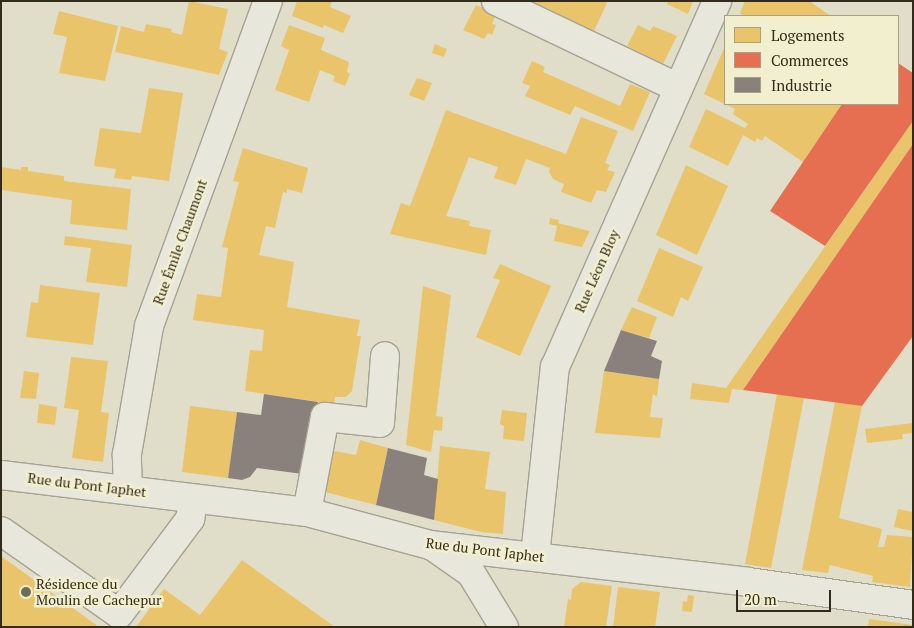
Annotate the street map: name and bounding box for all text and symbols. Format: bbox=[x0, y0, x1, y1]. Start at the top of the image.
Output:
legend bbox=[724, 15, 899, 105]
text: Logements bbox=[771, 25, 844, 45]
text: Commerces bbox=[771, 50, 849, 70]
text: Industrie bbox=[771, 75, 832, 95]
street label: Rue Émile Chaumont bbox=[150, 177, 210, 307]
street label: Rue Léon Bloy bbox=[571, 227, 623, 315]
street label: Rue du Pont Japhet bbox=[27, 469, 147, 501]
street label: Rue du Pont Japhet bbox=[425, 534, 545, 566]
place label: Résidence du Moulin de Cachepur bbox=[36, 576, 161, 608]
scale bar bbox=[739, 580, 834, 612]
marker: Résidence du Moulin de Cachepur bbox=[20, 586, 32, 598]
text: 20 m bbox=[744, 589, 777, 609]

